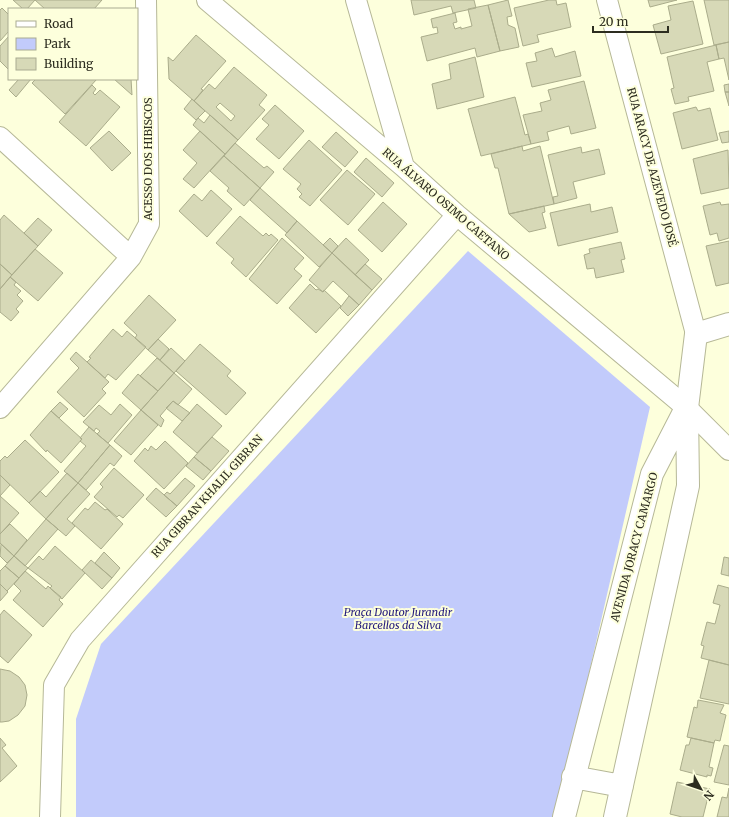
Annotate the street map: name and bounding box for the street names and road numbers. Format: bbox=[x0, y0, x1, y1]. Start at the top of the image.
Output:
street label: RUA ARACY DE AZEVEDO JOSÉ bbox=[624, 86, 680, 248]
street label: ACESSO DOS HIBISCOS bbox=[141, 97, 155, 222]
street label: RUA ÁLVARO OSIMO CAETANO bbox=[380, 145, 512, 263]
street label: RUA GIBRAN KHALIL GIBRAN bbox=[148, 431, 266, 560]
street label: AVENIDA JORACY CAMARGO bbox=[607, 471, 661, 624]

